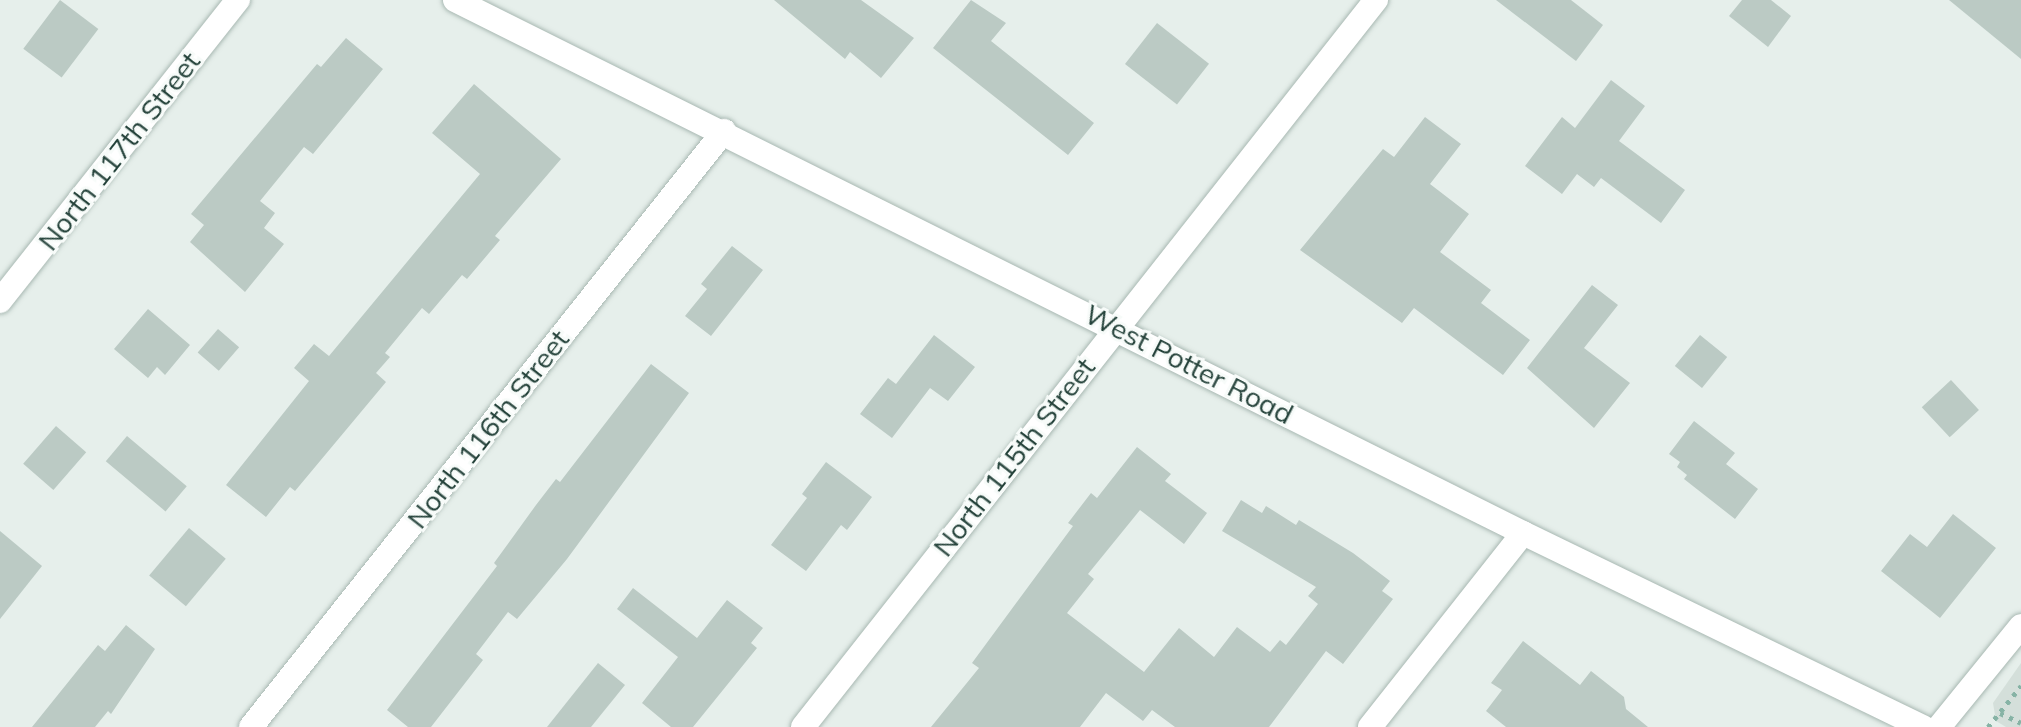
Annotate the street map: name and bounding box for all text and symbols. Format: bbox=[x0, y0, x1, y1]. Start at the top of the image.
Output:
street label: North 117th Street bbox=[31, 45, 207, 257]
street label: West Potter Road bbox=[1079, 297, 1299, 431]
street label: North 116th Street bbox=[400, 323, 576, 535]
street label: North 115th Street bbox=[926, 351, 1102, 563]

